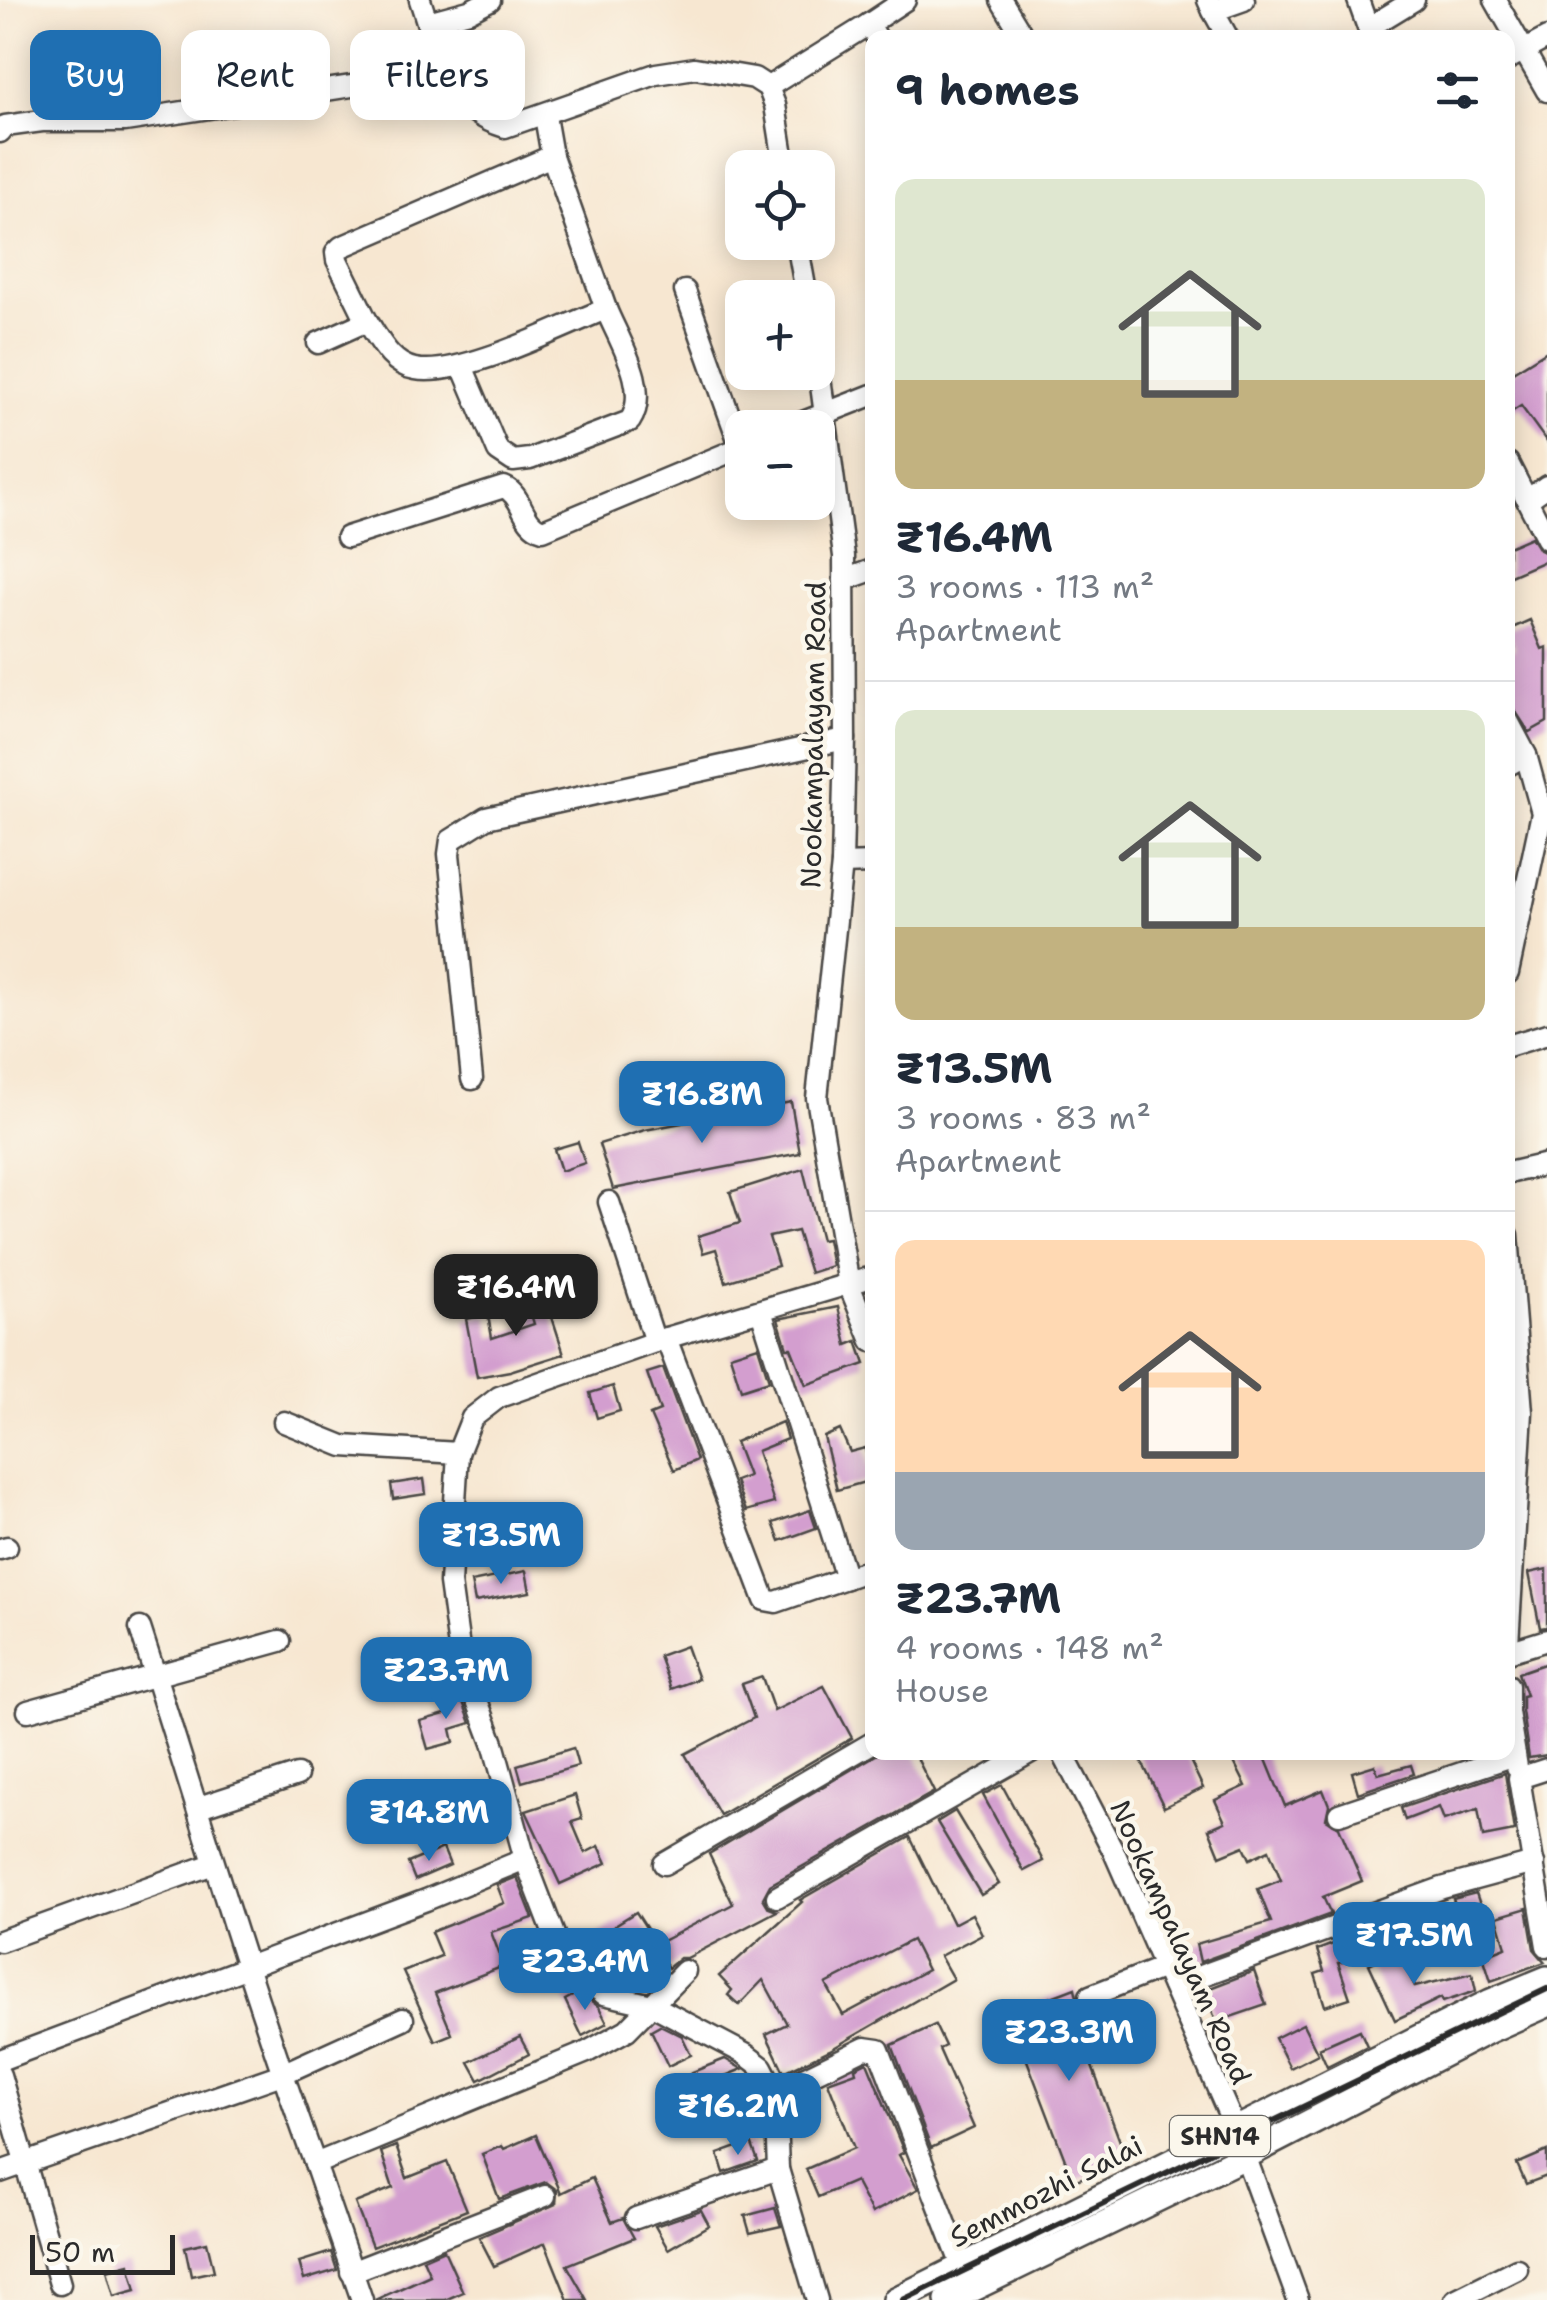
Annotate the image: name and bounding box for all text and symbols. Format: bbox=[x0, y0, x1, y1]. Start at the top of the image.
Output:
chip: Buy bbox=[30, 30, 161, 120]
chip: Rent bbox=[181, 30, 330, 120]
chip: Filters bbox=[350, 30, 525, 120]
text: 9 homes bbox=[895, 62, 1080, 118]
icon: filters bbox=[1430, 63, 1485, 118]
map controls bbox=[725, 150, 835, 520]
button: locate bbox=[725, 150, 835, 260]
icon: home bbox=[1100, 244, 1280, 424]
button: + bbox=[725, 280, 835, 390]
button: − bbox=[725, 410, 835, 520]
text: ₹16.4M bbox=[895, 509, 1053, 565]
text: 3 rooms · 113 m² bbox=[895, 565, 1154, 608]
street label: Nookampalayam Road bbox=[791, 581, 835, 889]
text: Apartment bbox=[895, 608, 1062, 651]
icon: home bbox=[1100, 775, 1280, 955]
text: ₹13.5M bbox=[895, 1040, 1052, 1096]
pin: ₹16.8M bbox=[621, 1061, 783, 1146]
text: ₹16.8M bbox=[641, 1072, 763, 1115]
text: 3 rooms · 83 m² bbox=[895, 1096, 1151, 1139]
text: Apartment bbox=[895, 1139, 1062, 1182]
pin: ₹16.4M bbox=[435, 1254, 597, 1339]
text: ₹16.4M bbox=[456, 1265, 576, 1308]
icon: home bbox=[1100, 1305, 1280, 1485]
pin: ₹13.5M bbox=[420, 1502, 582, 1587]
text: ₹13.5M bbox=[441, 1513, 561, 1556]
text: ₹23.7M bbox=[895, 1570, 1061, 1626]
text: 4 rooms · 148 m² bbox=[895, 1626, 1164, 1669]
pin: ₹23.7M bbox=[365, 1637, 527, 1722]
text: ₹23.7M bbox=[383, 1648, 509, 1691]
text: House bbox=[895, 1669, 989, 1712]
pin: ₹14.8M bbox=[348, 1779, 510, 1864]
text: ₹14.8M bbox=[369, 1790, 489, 1833]
street label: Nookampalayam Road bbox=[1101, 1794, 1261, 2090]
pin: ₹17.5M bbox=[1333, 1902, 1495, 1987]
text: ₹17.5M bbox=[1355, 1913, 1473, 1956]
pin: ₹23.4M bbox=[504, 1928, 666, 2013]
text: ₹23.4M bbox=[521, 1939, 649, 1982]
pin: ₹23.3M bbox=[988, 1999, 1150, 2084]
text: ₹23.3M bbox=[1004, 2010, 1134, 2053]
pin: ₹16.2M bbox=[657, 2073, 819, 2158]
text: ₹16.2M bbox=[677, 2084, 799, 2127]
road number: SHN14 bbox=[1170, 2116, 1270, 2156]
street label: Semmozhi Salai bbox=[943, 2126, 1149, 2256]
scale bar bbox=[30, 2230, 175, 2274]
text: 50 m bbox=[45, 2233, 115, 2271]

